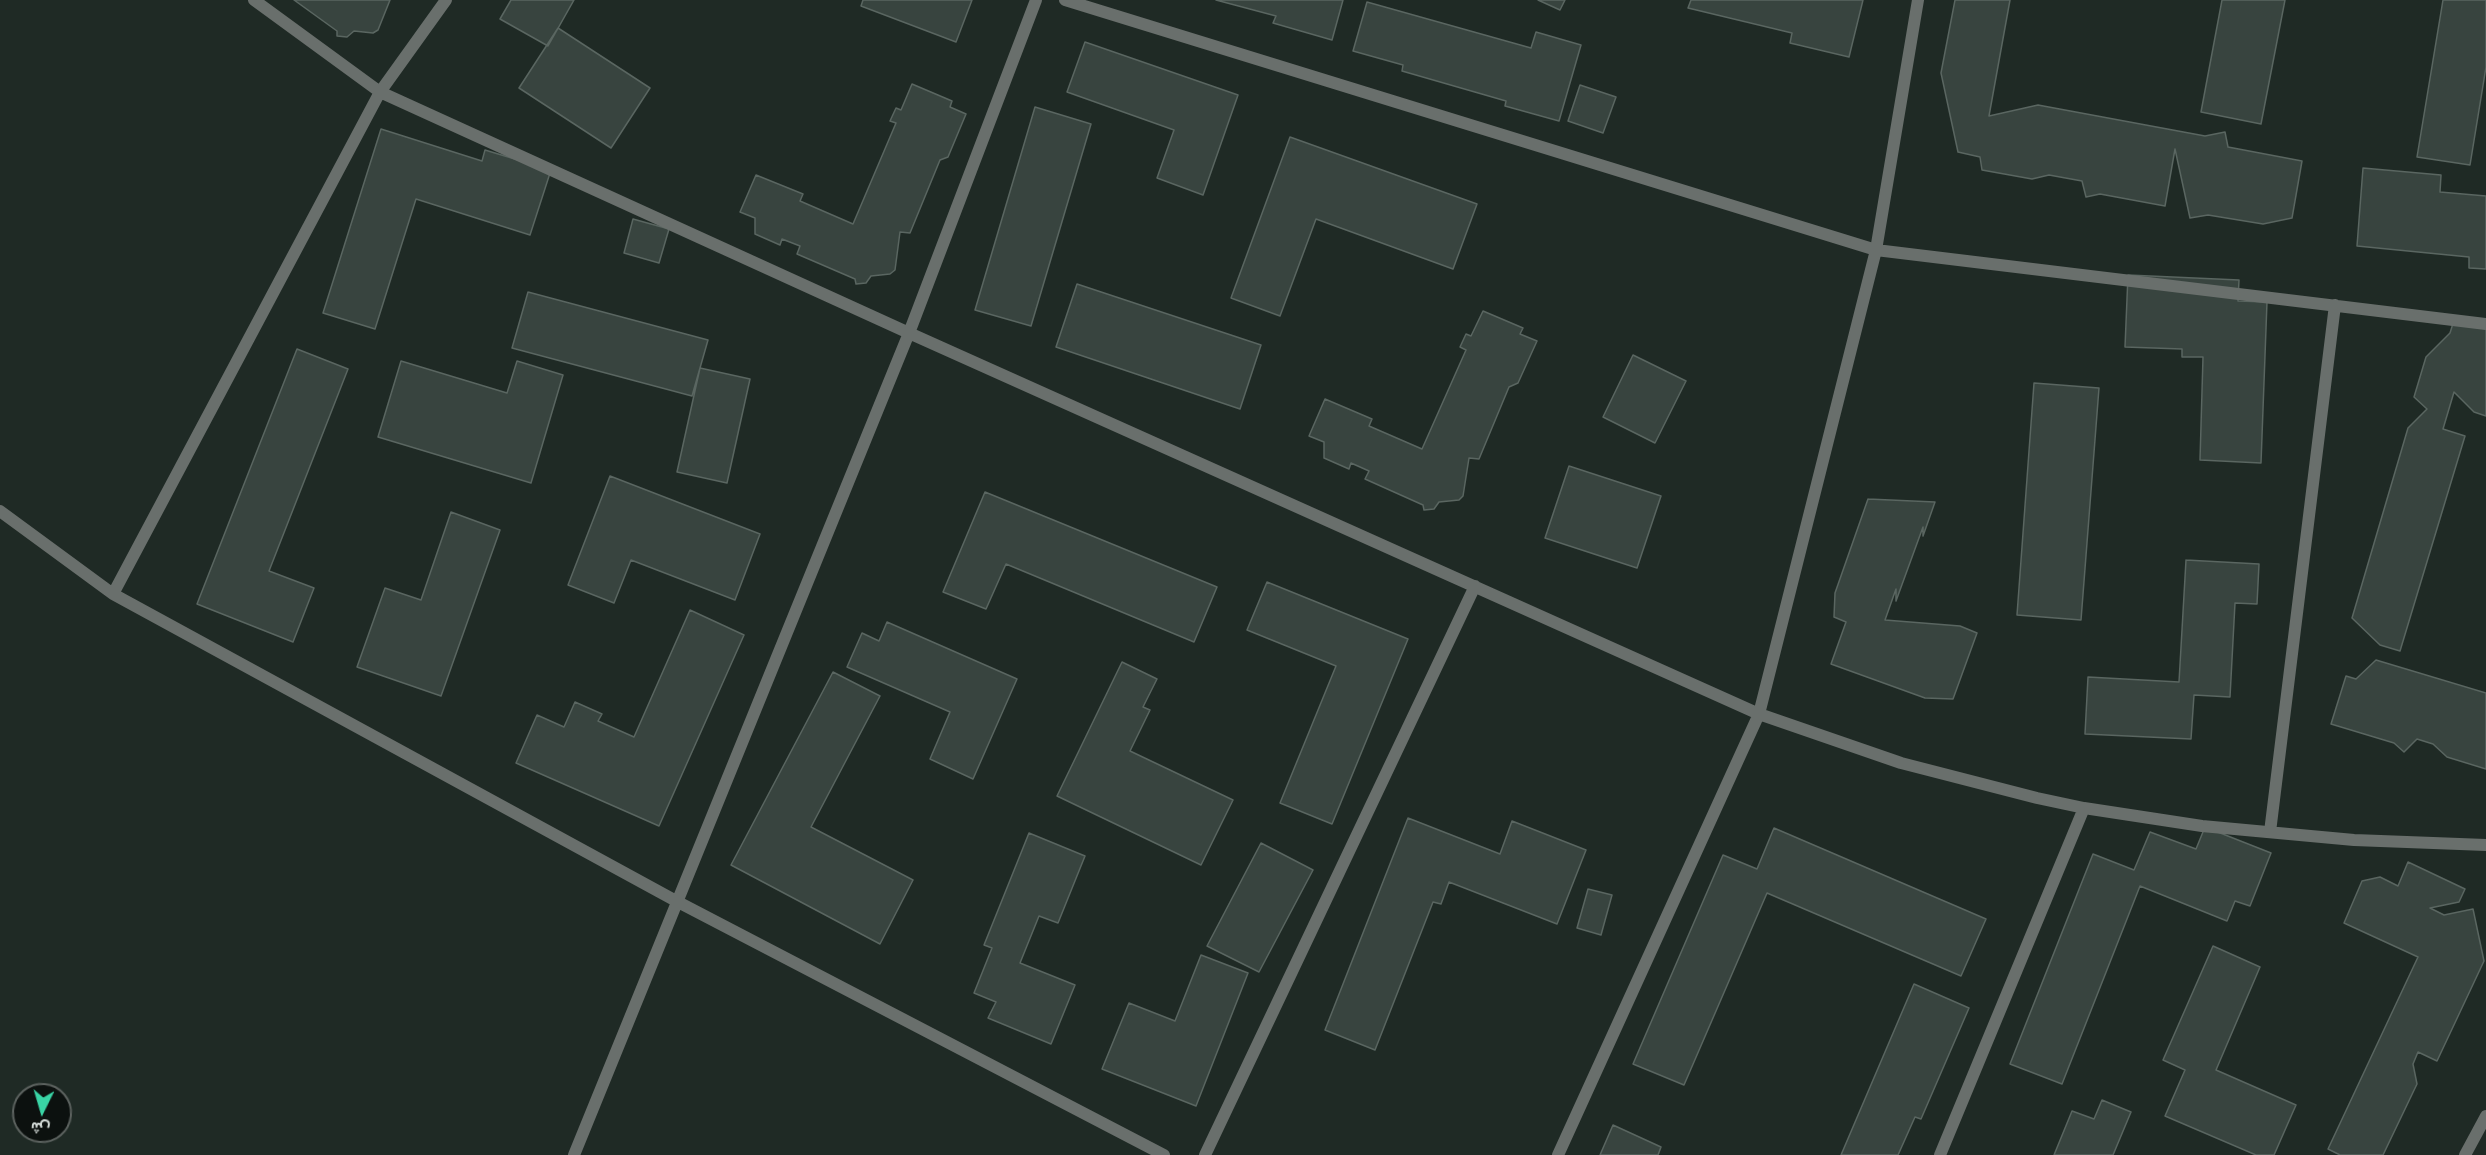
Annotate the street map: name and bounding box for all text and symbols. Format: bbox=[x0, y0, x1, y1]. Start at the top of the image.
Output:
north arrow bbox=[12, 1083, 72, 1143]
text: ش bbox=[30, 1118, 51, 1140]

